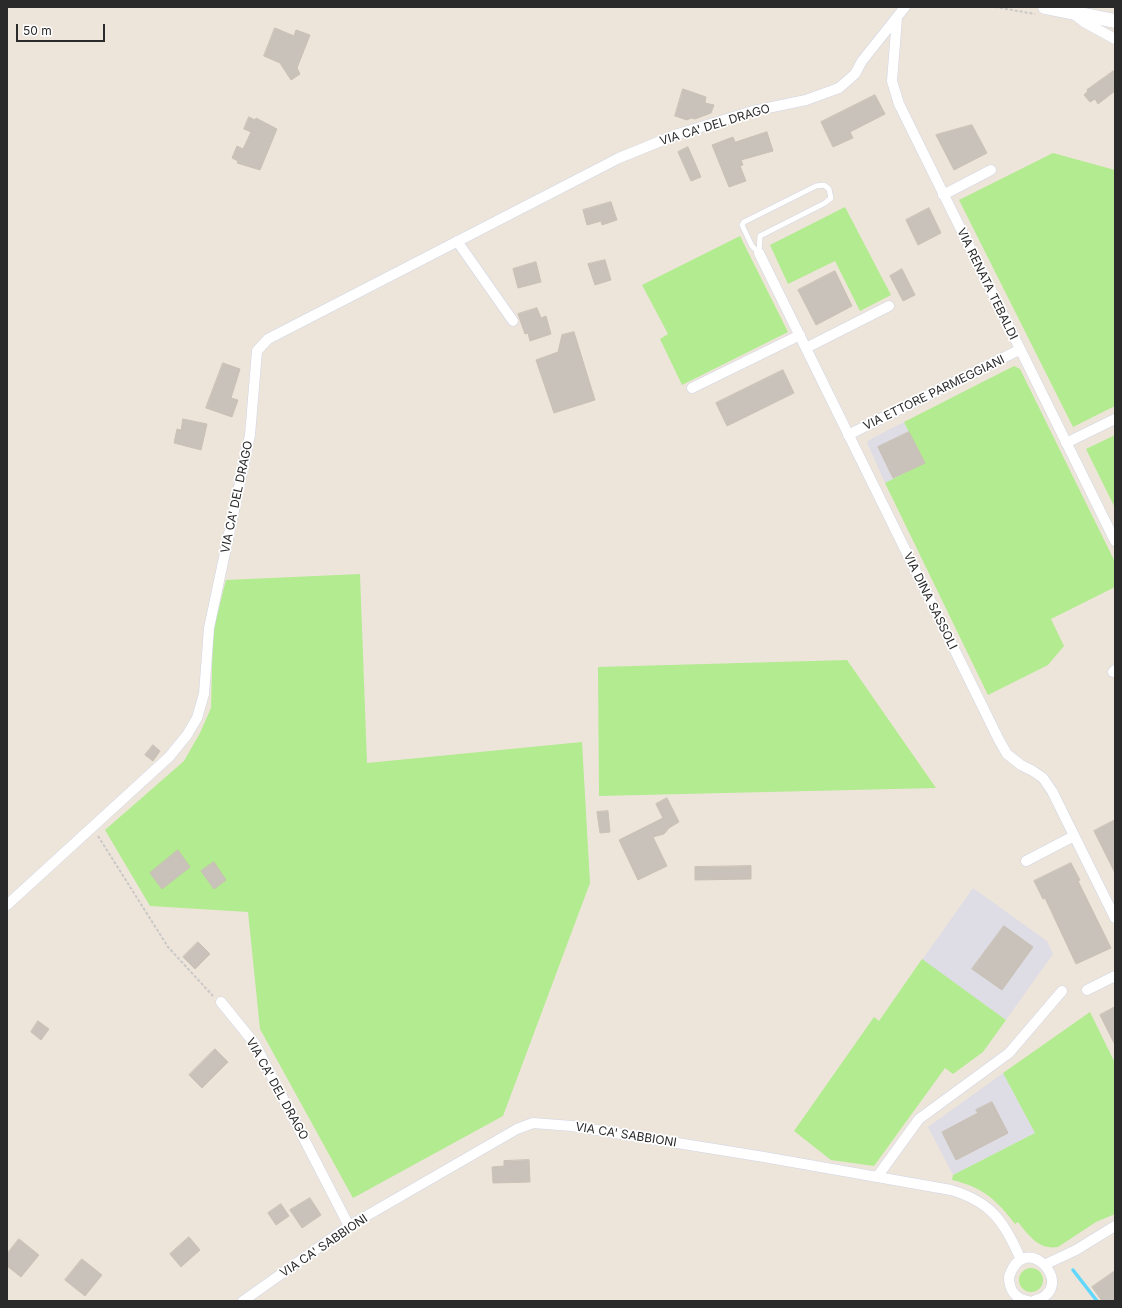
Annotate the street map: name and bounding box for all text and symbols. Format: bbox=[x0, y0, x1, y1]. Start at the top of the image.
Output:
scale bar bbox=[18, 16, 107, 42]
text: 50 m bbox=[23, 23, 52, 38]
street label: VIA CA' DEL DRAGO bbox=[658, 101, 772, 149]
street label: VIA RENATA TEBALDI bbox=[954, 226, 1020, 342]
street label: VIA ETTORE PARMEGGIANI bbox=[861, 352, 1007, 434]
street label: VIA CA' DEL DRAGO bbox=[218, 440, 256, 554]
street label: VIA DINA SASSOLI bbox=[900, 550, 960, 652]
street label: VIA CA' DEL DRAGO bbox=[243, 1035, 311, 1143]
street label: VIA CA' SABBIONI bbox=[574, 1120, 678, 1150]
street label: VIA CA' SABBIONI bbox=[278, 1211, 370, 1281]

